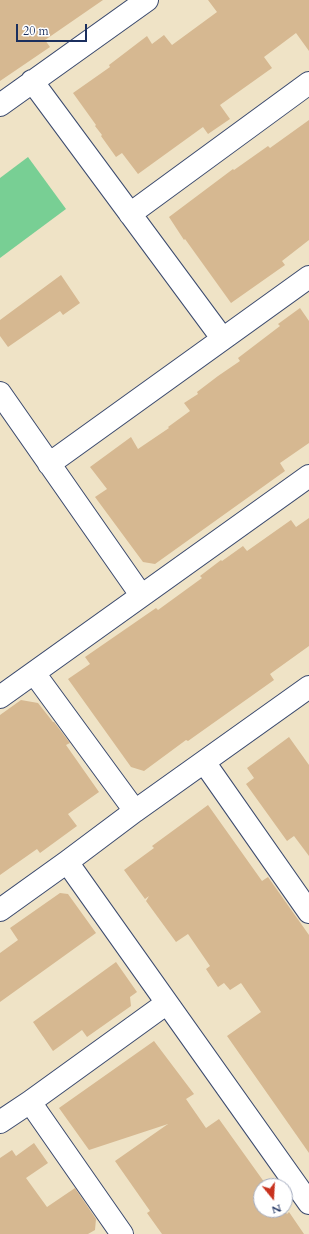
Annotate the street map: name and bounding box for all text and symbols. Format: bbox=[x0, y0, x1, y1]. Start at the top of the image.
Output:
scale bar bbox=[18, 16, 89, 42]
text: 20 m bbox=[23, 23, 49, 39]
north arrow bbox=[253, 1178, 293, 1218]
text: N bbox=[270, 1200, 283, 1218]

